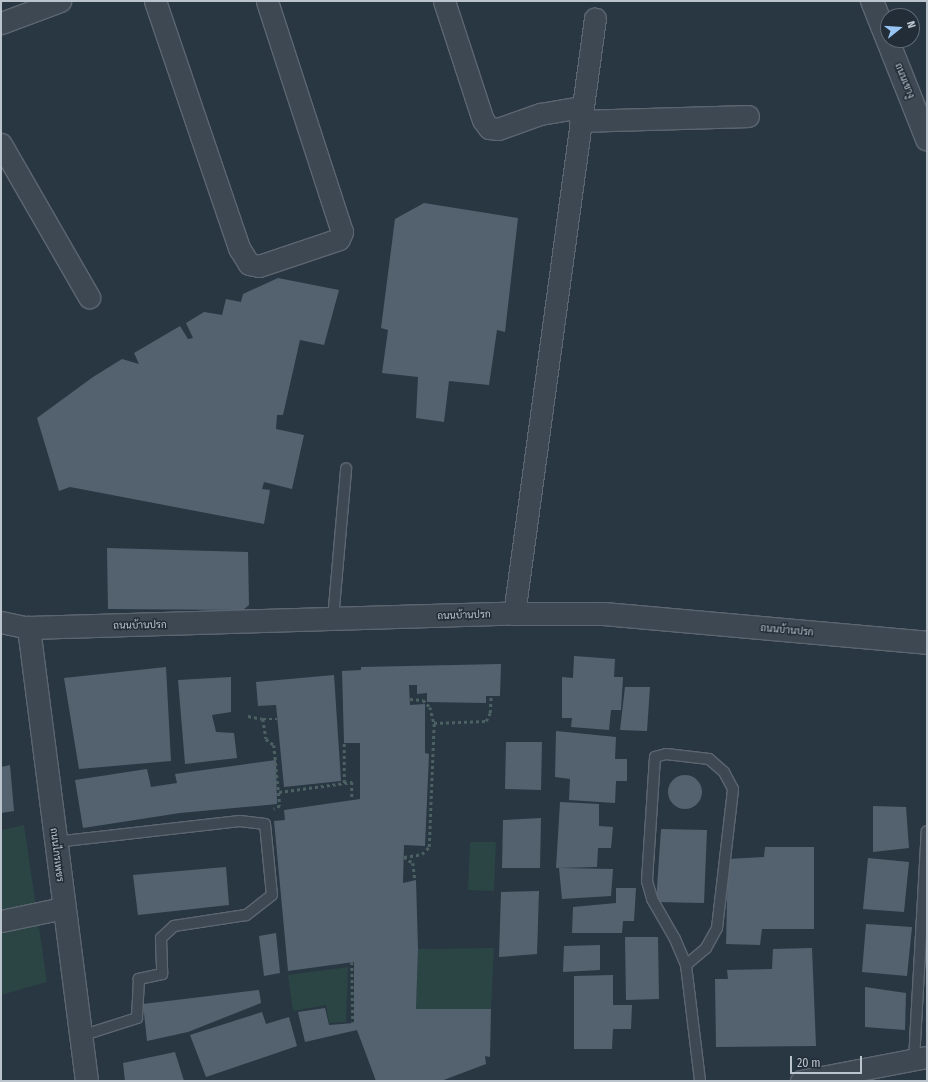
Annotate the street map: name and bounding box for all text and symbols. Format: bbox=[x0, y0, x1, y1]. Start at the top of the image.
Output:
north arrow bbox=[880, 8, 920, 48]
text: N bbox=[904, 20, 918, 30]
street label: ถนนเขางู bbox=[892, 62, 916, 100]
street label: ถนนบ้านปรก bbox=[437, 609, 491, 623]
street label: ถนนบ้านปรก bbox=[113, 620, 167, 632]
street label: ถนนบ้านปรก bbox=[760, 623, 814, 639]
street label: ถนนไกรเพชร bbox=[47, 827, 65, 883]
scale bar bbox=[792, 1048, 864, 1074]
text: 20 m bbox=[797, 1056, 821, 1070]

